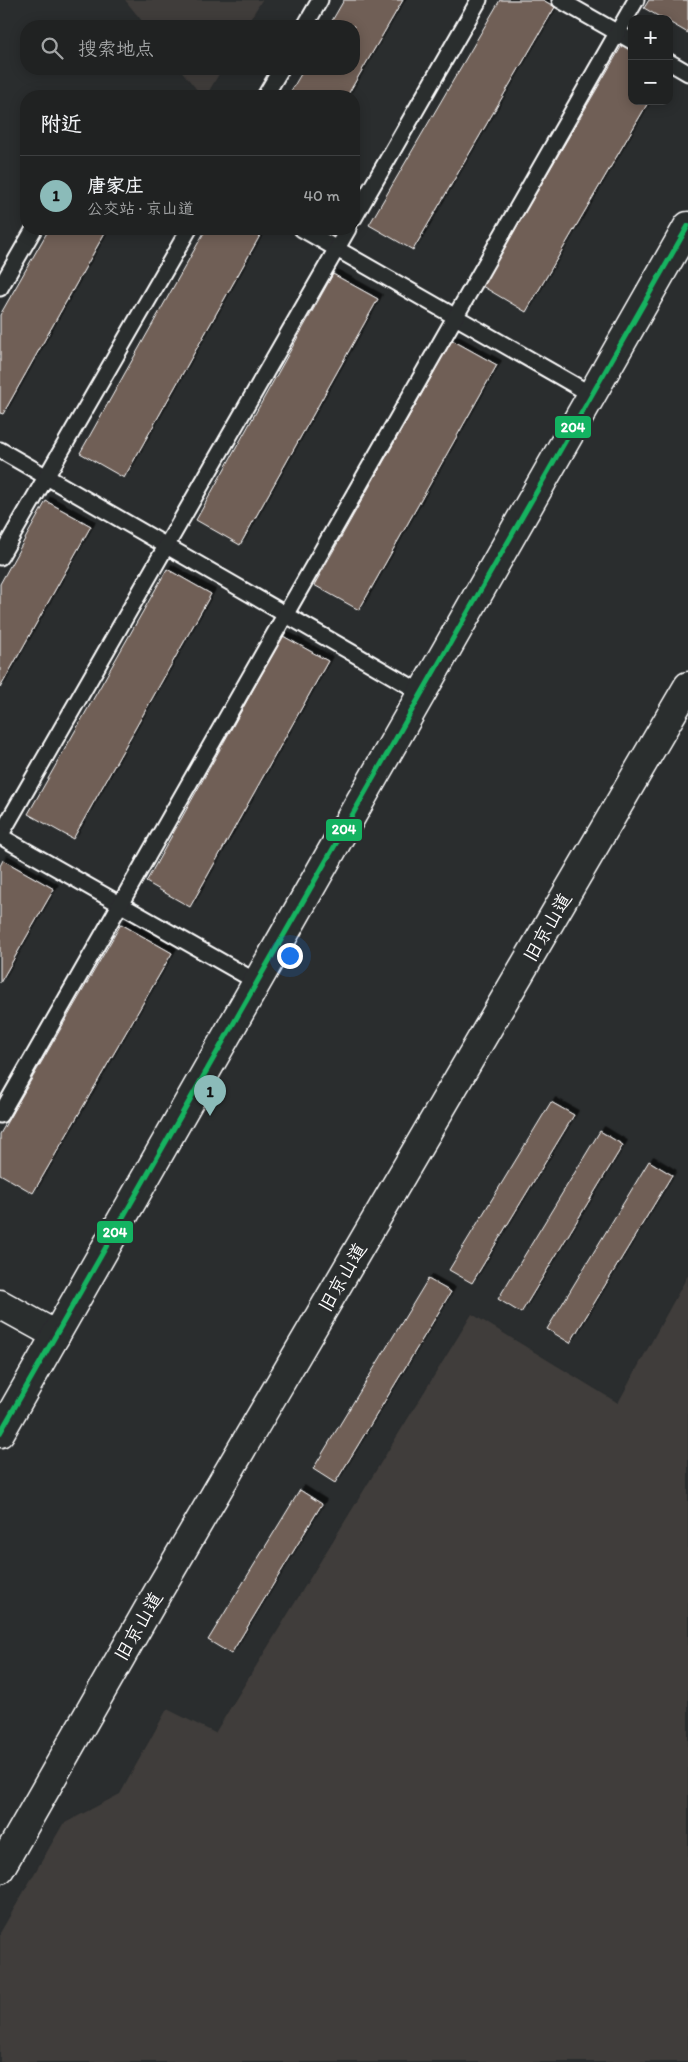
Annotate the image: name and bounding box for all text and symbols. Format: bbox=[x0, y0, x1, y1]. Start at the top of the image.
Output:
map controls bbox=[628, 15, 673, 105]
button: + bbox=[628, 15, 673, 60]
search box bbox=[20, 20, 360, 75]
icon: search bbox=[38, 34, 66, 62]
text: 搜索地点 bbox=[78, 37, 154, 60]
button: − bbox=[628, 60, 673, 105]
text: 附近 bbox=[40, 111, 82, 136]
text: 唐家庄 bbox=[87, 174, 144, 197]
text: 1 bbox=[52, 186, 60, 205]
text: 40 m bbox=[303, 186, 340, 205]
text: 公交站 · 京山道 bbox=[87, 199, 194, 218]
line badge: 204 bbox=[554, 415, 592, 439]
text: 204 bbox=[561, 419, 586, 436]
line badge: 204 bbox=[325, 818, 363, 842]
text: 204 bbox=[332, 821, 357, 838]
street label: 旧京山道 bbox=[518, 889, 576, 966]
your location bbox=[277, 943, 303, 969]
pin: 1 bbox=[194, 1075, 226, 1116]
line badge: 204 bbox=[96, 1220, 134, 1244]
text: 204 bbox=[103, 1224, 128, 1241]
street label: 旧京山道 bbox=[313, 1239, 371, 1316]
street label: 旧京山道 bbox=[109, 1588, 167, 1665]

